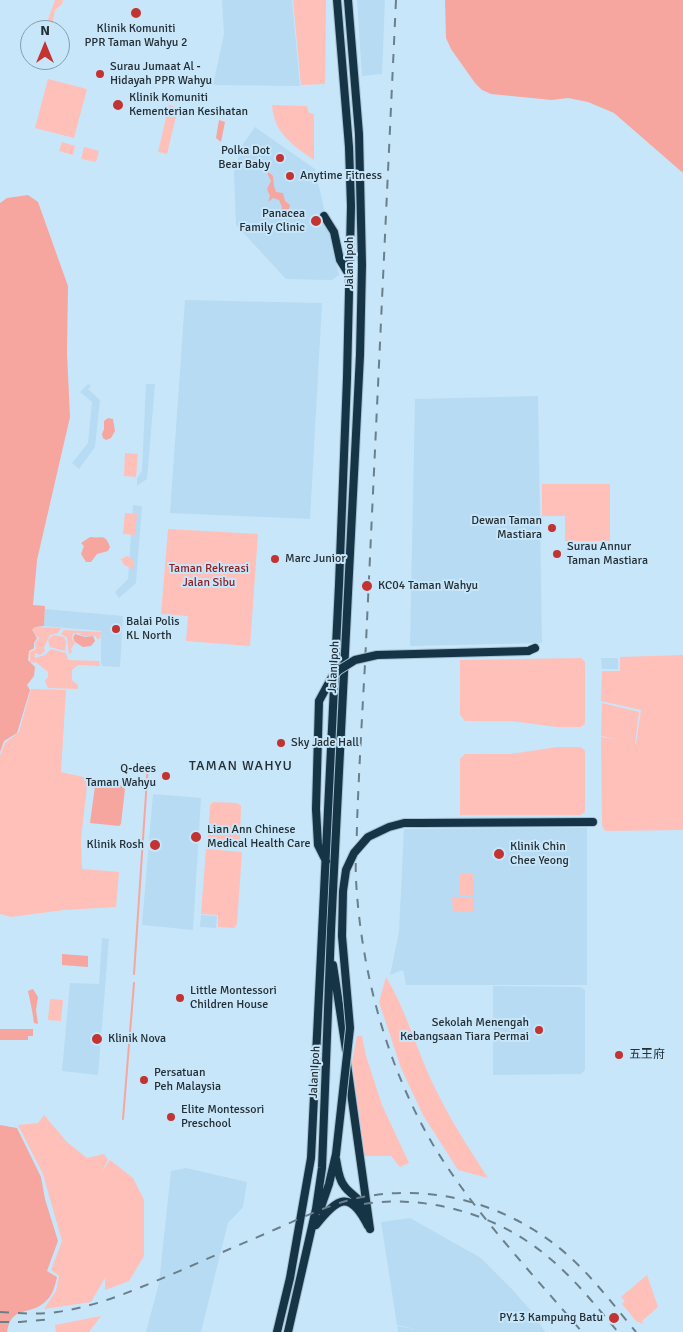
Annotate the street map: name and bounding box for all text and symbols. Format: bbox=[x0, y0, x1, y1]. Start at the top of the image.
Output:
marker: Klinik Komuniti PPR Taman Wahyu 2 bbox=[129, 6, 143, 20]
north arrow bbox=[20, 20, 70, 70]
text: N bbox=[40, 22, 50, 39]
place label: Klinik Komuniti PPR Taman Wahyu 2 bbox=[85, 22, 187, 50]
place label: Surau Jumaat Al - Hidayah PPR Wahyu bbox=[110, 60, 212, 88]
marker: Surau Jumaat Al - Hidayah PPR Wahyu bbox=[94, 68, 106, 80]
place label: Klinik Komuniti Kementerian Kesihatan bbox=[129, 91, 248, 119]
marker: Klinik Komuniti Kementerian Kesihatan bbox=[111, 98, 125, 112]
place label: Polka Dot Bear Baby bbox=[218, 144, 270, 172]
marker: Polka Dot Bear Baby bbox=[274, 152, 286, 164]
place label: Anytime Fitness bbox=[300, 169, 382, 183]
marker: Anytime Fitness bbox=[284, 170, 296, 182]
place label: Panacea Family Clinic bbox=[239, 207, 305, 235]
marker: Panacea Family Clinic bbox=[309, 214, 323, 228]
street label: Jalan Ipoh bbox=[343, 237, 357, 289]
place label: Dewan Taman Mastiara bbox=[471, 514, 542, 542]
marker: Dewan Taman Mastiara bbox=[546, 522, 558, 534]
place label: Surau Annur Taman Mastiara bbox=[567, 540, 648, 568]
marker: Surau Annur Taman Mastiara bbox=[551, 548, 563, 560]
place label: Marc Junior bbox=[285, 552, 346, 566]
marker: Marc Junior bbox=[269, 553, 281, 565]
park label: Taman Rekreasi Jalan Sibu bbox=[169, 562, 249, 590]
marker: KC04 Taman Wahyu bbox=[360, 579, 374, 593]
place label: KC04 Taman Wahyu bbox=[378, 579, 478, 593]
place label: Balai Polis KL North bbox=[126, 615, 180, 643]
marker: Balai Polis KL North bbox=[110, 623, 122, 635]
street label: Jalan Ipoh bbox=[325, 640, 343, 694]
place label: Sky Jade Hall bbox=[291, 736, 359, 750]
marker: Sky Jade Hall bbox=[275, 737, 287, 749]
district label: TAMAN WAHYU bbox=[188, 758, 294, 774]
place label: Q-dees Taman Wahyu bbox=[86, 762, 156, 790]
marker: Q-dees Taman Wahyu bbox=[160, 770, 172, 782]
place label: Lian Ann Chinese Medical Health Care bbox=[207, 823, 310, 851]
marker: Lian Ann Chinese Medical Health Care bbox=[189, 830, 203, 844]
place label: Klinik Rosh bbox=[87, 838, 144, 852]
marker: Klinik Rosh bbox=[148, 838, 162, 852]
place label: Klinik Chin Chee Yeong bbox=[510, 840, 569, 868]
marker: Klinik Chin Chee Yeong bbox=[492, 847, 506, 861]
place label: Little Montessori Children House bbox=[190, 984, 277, 1012]
marker: Little Montessori Children House bbox=[174, 992, 186, 1004]
place label: Sekolah Menengah Kebangsaan Tiara Permai bbox=[400, 1016, 529, 1044]
marker: Sekolah Menengah Kebangsaan Tiara Permai bbox=[533, 1024, 545, 1036]
marker: Klinik Nova bbox=[90, 1032, 104, 1046]
place label: Klinik Nova bbox=[108, 1032, 166, 1046]
street label: Jalan Ipoh bbox=[306, 1045, 324, 1099]
place label: 五王府 bbox=[629, 1048, 665, 1062]
marker: 五王府 bbox=[613, 1049, 625, 1061]
place label: Persatuan Peh Malaysia bbox=[154, 1066, 221, 1094]
marker: Persatuan Peh Malaysia bbox=[138, 1074, 150, 1086]
place label: Elite Montessori Preschool bbox=[181, 1103, 264, 1131]
marker: Elite Montessori Preschool bbox=[165, 1111, 177, 1123]
place label: PY13 Kampung Batu bbox=[499, 1311, 603, 1325]
marker: PY13 Kampung Batu bbox=[607, 1311, 621, 1325]

